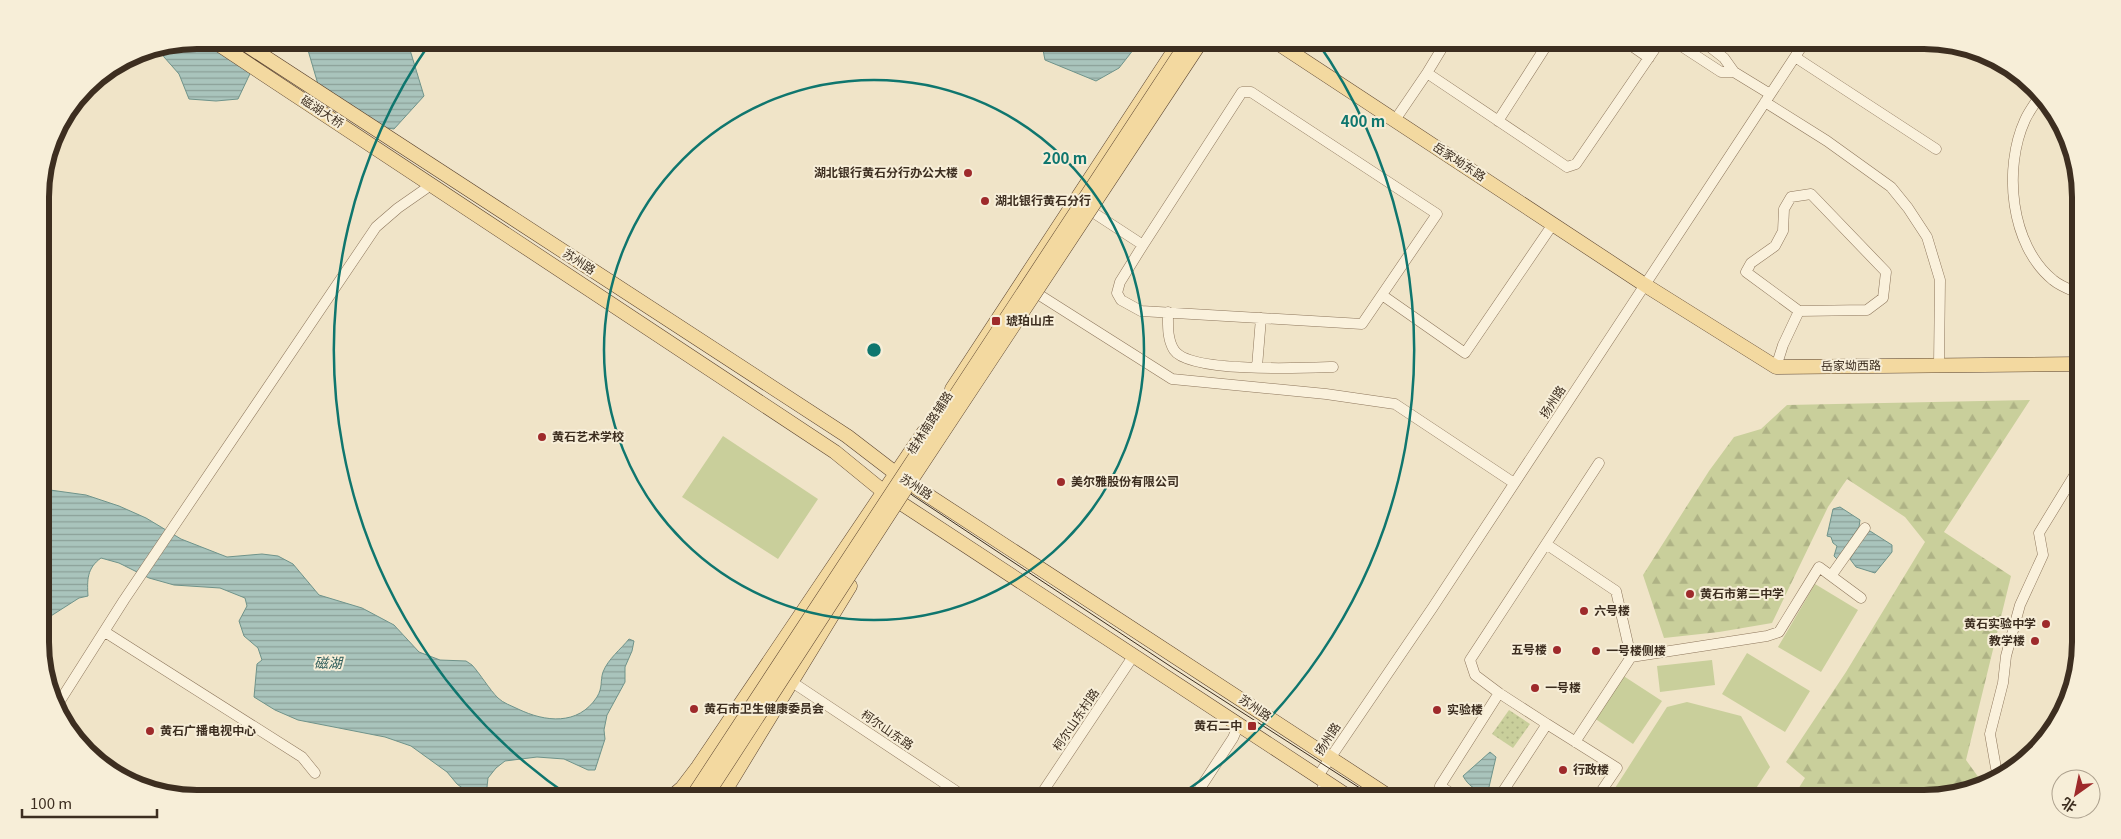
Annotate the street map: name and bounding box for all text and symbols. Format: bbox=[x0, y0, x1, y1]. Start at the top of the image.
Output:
street label: 磁湖大桥 bbox=[298, 91, 348, 131]
text: 400 m bbox=[1341, 110, 1385, 131]
street label: 岳家坳东路 bbox=[1430, 137, 1490, 184]
text: 200 m bbox=[1043, 147, 1087, 168]
place label: 湖北银行黄石分行办公大楼 bbox=[814, 163, 958, 180]
marker: 湖北银行黄石分行办公大楼 bbox=[962, 167, 974, 179]
place label: 湖北银行黄石分行 bbox=[995, 191, 1091, 208]
marker: 湖北银行黄石分行 bbox=[979, 195, 991, 207]
street label: 苏州路 bbox=[560, 244, 600, 278]
place label: 琥珀山庄 bbox=[1006, 311, 1054, 328]
marker: 琥珀山庄 bbox=[990, 315, 1002, 327]
centre of rings bbox=[865, 341, 883, 359]
street label: 岳家坳西路 bbox=[1821, 355, 1881, 374]
street label: 扬州路 bbox=[1535, 381, 1569, 421]
street label: 桂林南路辅路 bbox=[902, 387, 955, 457]
place label: 黄石艺术学校 bbox=[552, 427, 624, 444]
marker: 黄石艺术学校 bbox=[536, 431, 548, 443]
street label: 苏州路 bbox=[897, 469, 937, 503]
place label: 美尔雅股份有限公司 bbox=[1071, 472, 1179, 489]
marker: 美尔雅股份有限公司 bbox=[1055, 476, 1067, 488]
place label: 黄石市第二中学 bbox=[1700, 584, 1784, 601]
marker: 黄石市第二中学 bbox=[1684, 588, 1696, 600]
place label: 六号楼 bbox=[1594, 601, 1630, 618]
marker: 六号楼 bbox=[1578, 605, 1590, 617]
place label: 黄石实验中学 bbox=[1964, 614, 2036, 631]
marker: 黄石实验中学 bbox=[2040, 618, 2052, 630]
place label: 教学楼 bbox=[1989, 631, 2025, 648]
marker: 教学楼 bbox=[2029, 635, 2041, 647]
place label: 五号楼 bbox=[1511, 640, 1547, 657]
place label: 一号楼侧楼 bbox=[1606, 641, 1666, 658]
marker: 五号楼 bbox=[1551, 644, 1563, 656]
marker: 一号楼侧楼 bbox=[1590, 645, 1602, 657]
water label: 磁湖 bbox=[314, 652, 344, 672]
place label: 一号楼 bbox=[1545, 678, 1581, 695]
marker: 一号楼 bbox=[1529, 682, 1541, 694]
street label: 柯尔山东村路 bbox=[1048, 685, 1102, 754]
street label: 苏州路 bbox=[1236, 690, 1276, 724]
place label: 黄石市卫生健康委员会 bbox=[704, 699, 824, 716]
place label: 实验楼 bbox=[1447, 700, 1483, 717]
marker: 黄石市卫生健康委员会 bbox=[688, 703, 700, 715]
marker: 实验楼 bbox=[1431, 704, 1443, 716]
street label: 柯尔山东路 bbox=[858, 705, 917, 753]
place label: 黄石二中 bbox=[1194, 716, 1242, 733]
street label: 扬州路 bbox=[1310, 718, 1344, 758]
marker: 黄石二中 bbox=[1246, 720, 1258, 732]
place label: 黄石广播电视中心 bbox=[160, 721, 256, 738]
marker: 黄石广播电视中心 bbox=[144, 725, 156, 737]
place label: 行政楼 bbox=[1573, 760, 1609, 777]
marker: 行政楼 bbox=[1557, 764, 1569, 776]
north arrow bbox=[2051, 769, 2101, 819]
scale bar bbox=[22, 786, 158, 818]
text: 100 m bbox=[30, 792, 72, 813]
text: 北 bbox=[2057, 794, 2080, 818]

